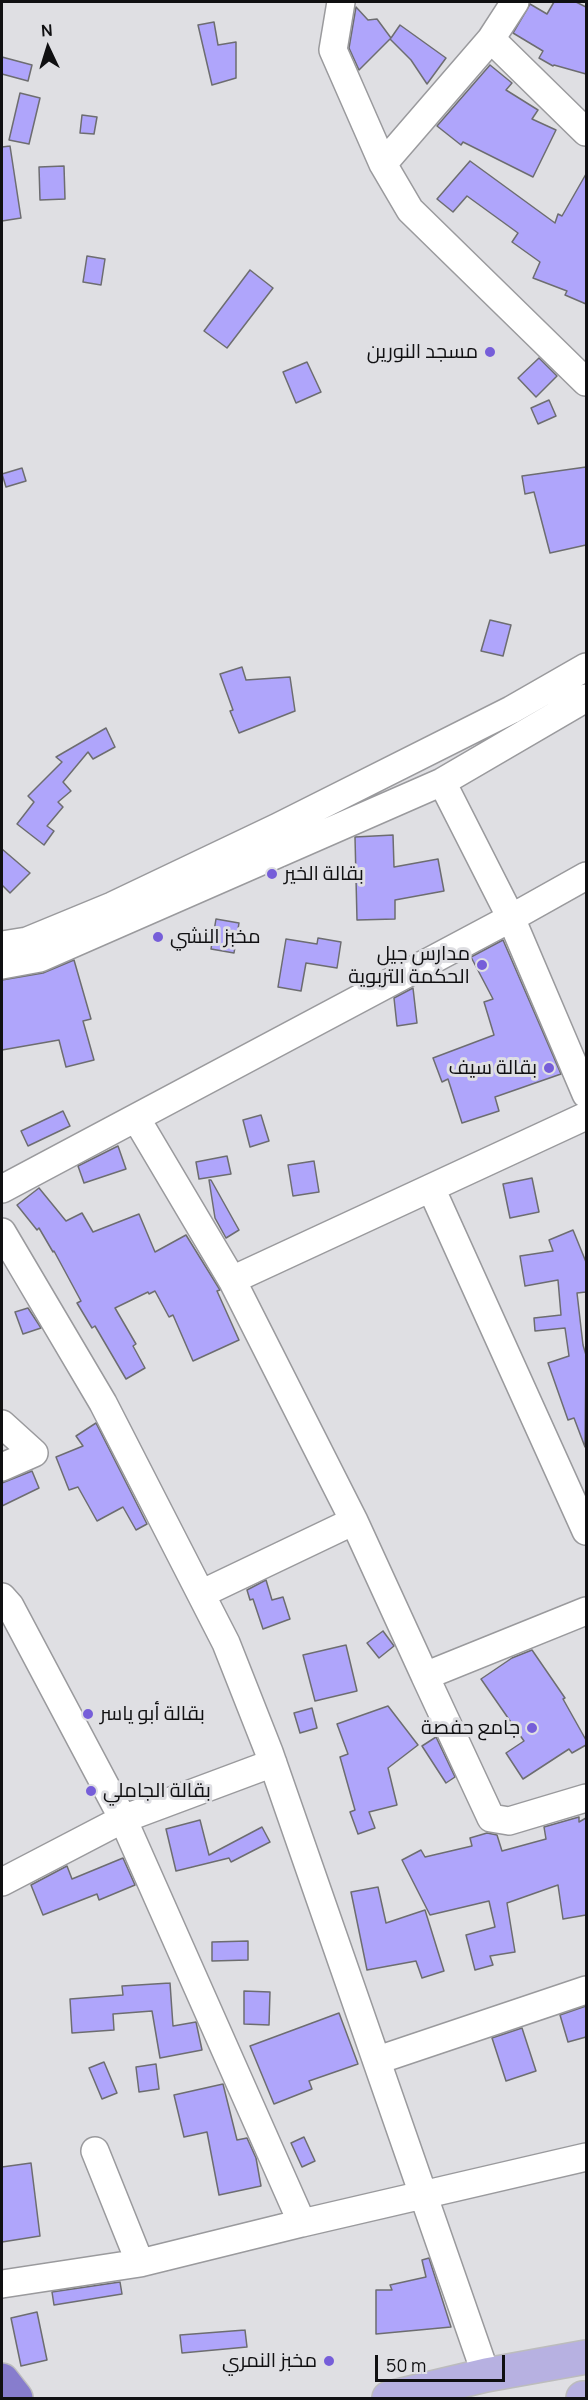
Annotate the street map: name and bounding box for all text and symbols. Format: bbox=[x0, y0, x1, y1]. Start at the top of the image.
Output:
north arrow bbox=[18, 18, 78, 78]
text: N bbox=[40, 19, 53, 41]
place label: مسجد النورين bbox=[367, 340, 478, 364]
marker: مسجد النورين bbox=[483, 345, 497, 359]
place label: بقالة الخير bbox=[284, 862, 364, 886]
marker: بقالة الخير bbox=[265, 867, 279, 881]
place label: مخبز النشي bbox=[170, 925, 260, 949]
marker: مخبز النشي bbox=[151, 930, 165, 944]
place label: مدارس جيل الحكمة التربوية bbox=[348, 942, 470, 989]
marker: مدارس جيل الحكمة التربوية bbox=[475, 958, 489, 972]
place label: بقالة سيف bbox=[448, 1056, 537, 1080]
marker: بقالة سيف bbox=[542, 1061, 556, 1075]
place label: بقالة أبو ياسر bbox=[100, 1702, 205, 1726]
marker: بقالة أبو ياسر bbox=[81, 1707, 95, 1721]
place label: جامع حفصة bbox=[421, 1716, 520, 1740]
marker: جامع حفصة bbox=[525, 1721, 539, 1735]
place label: بقالة الجاملي bbox=[103, 1779, 211, 1803]
marker: بقالة الجاملي bbox=[84, 1784, 98, 1798]
scale bar bbox=[378, 2343, 508, 2381]
place label: مخبز النمري bbox=[222, 2349, 317, 2373]
text: 50 m bbox=[386, 2353, 426, 2377]
marker: مخبز النمري bbox=[322, 2354, 336, 2368]

